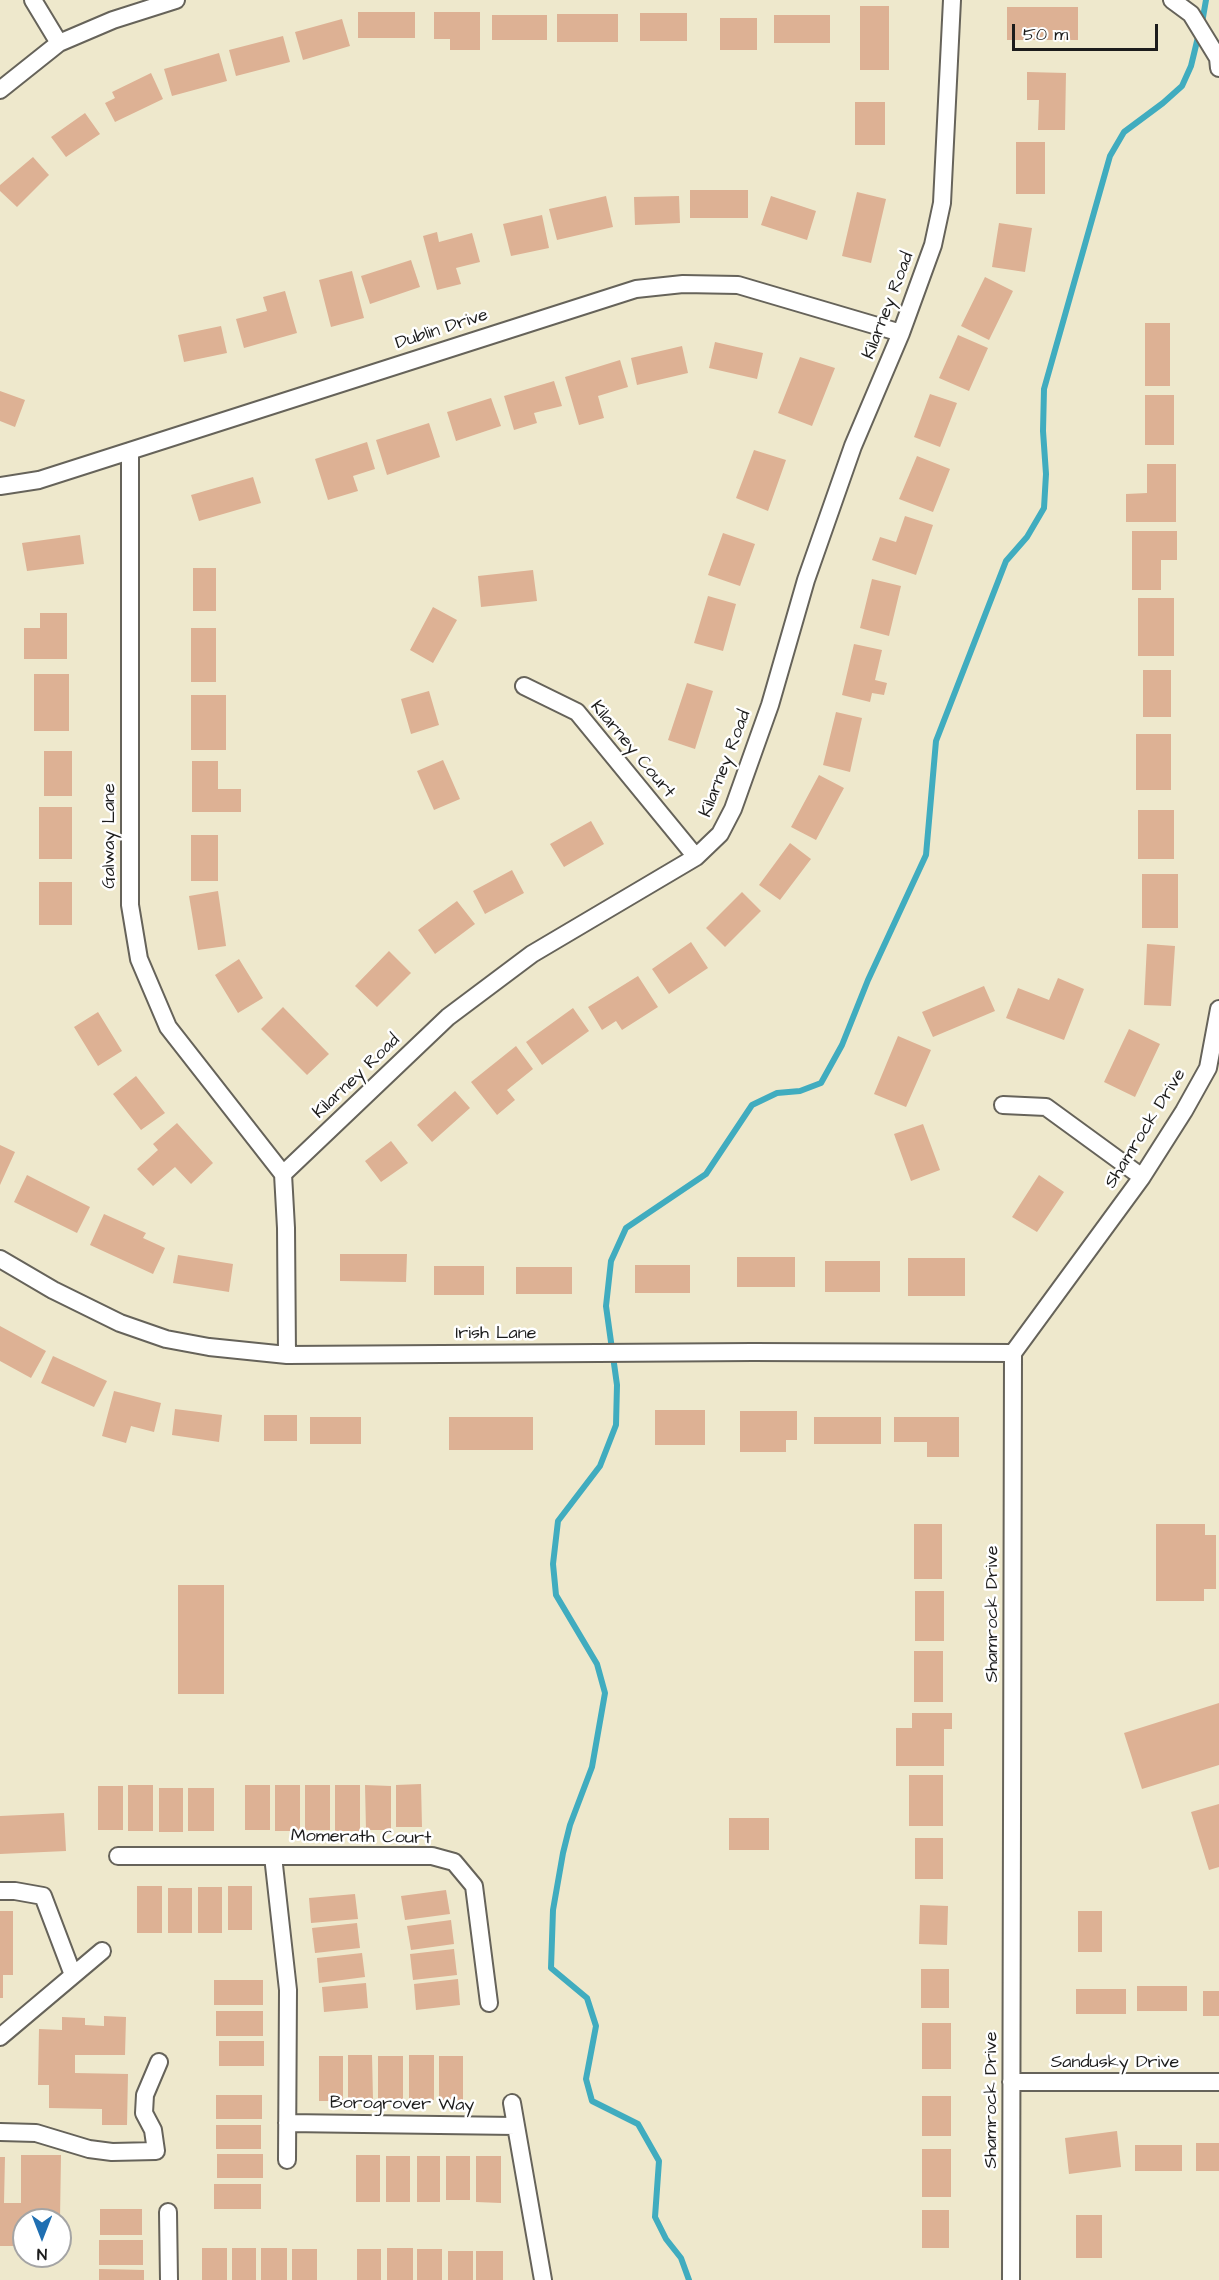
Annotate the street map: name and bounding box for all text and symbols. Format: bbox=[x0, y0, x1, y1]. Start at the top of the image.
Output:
scale bar bbox=[1015, 12, 1160, 50]
text: 50 m bbox=[1023, 22, 1068, 47]
street label: Kilarney Road bbox=[859, 250, 919, 362]
street label: Dublin Drive bbox=[393, 305, 491, 355]
street label: Kilarney Court bbox=[585, 697, 679, 803]
street label: Kilarney Road bbox=[696, 708, 756, 820]
street label: Galway Lane bbox=[99, 783, 121, 889]
street label: Kilarney Road bbox=[309, 1030, 405, 1124]
street label: Shamrock Drive bbox=[1101, 1065, 1191, 1193]
street label: Irish Lane bbox=[456, 1323, 536, 1345]
street label: Shamrock Drive bbox=[982, 1546, 1004, 1682]
street label: Momerath Court bbox=[291, 1826, 431, 1850]
street label: Shamrock Drive bbox=[981, 2032, 1003, 2168]
street label: Sandusky Drive bbox=[1051, 2052, 1179, 2074]
street label: Borogrover Way bbox=[330, 2093, 474, 2117]
north arrow bbox=[12, 2208, 72, 2268]
text: N bbox=[37, 2243, 47, 2265]

